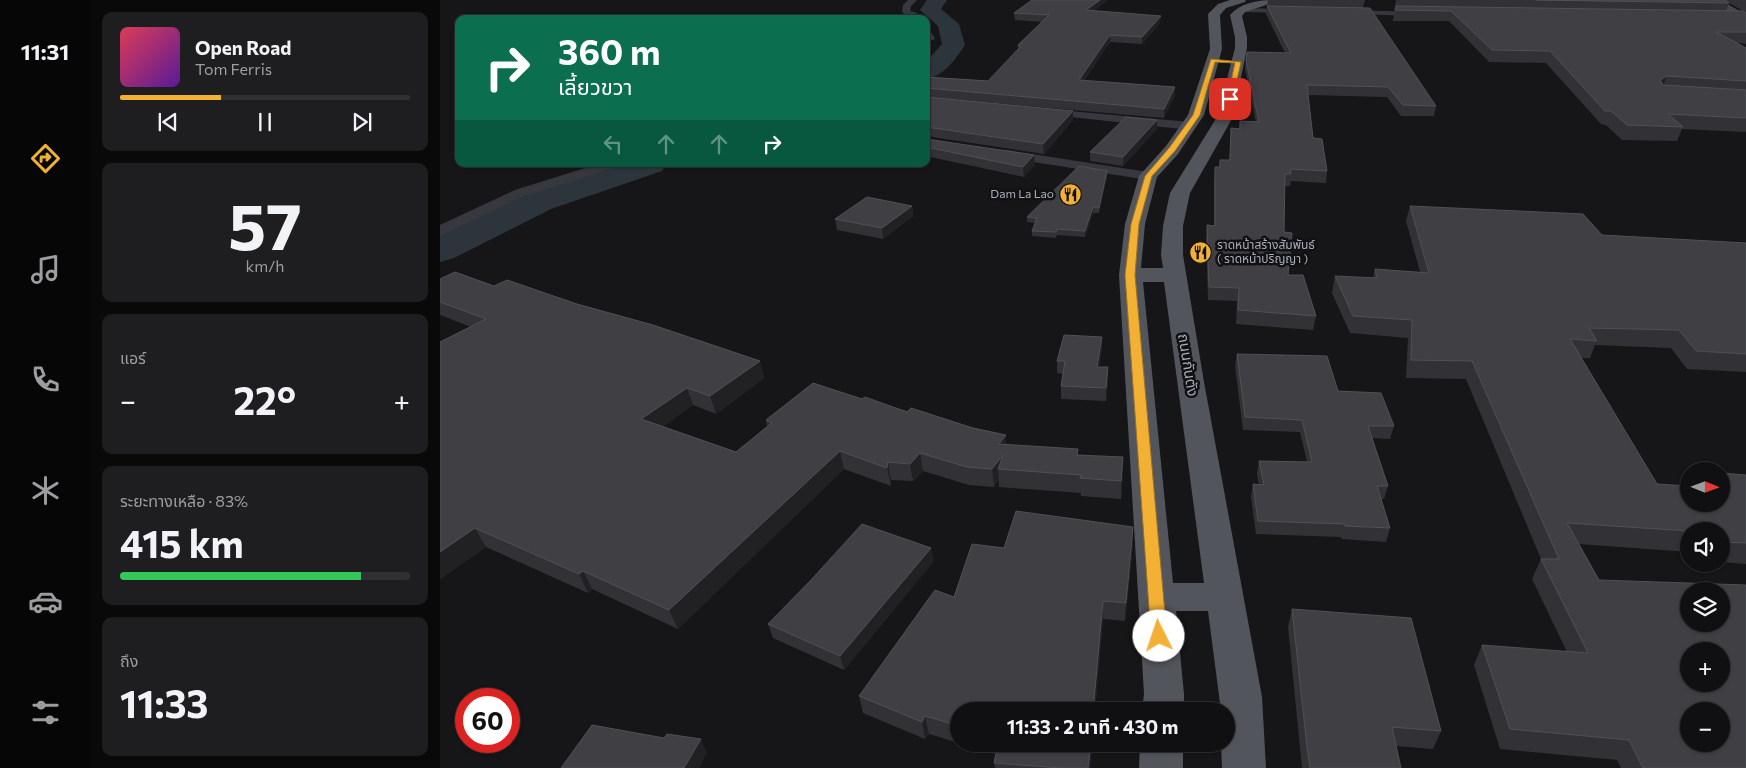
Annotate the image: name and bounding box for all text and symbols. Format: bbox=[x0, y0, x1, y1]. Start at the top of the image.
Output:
text: 360 m bbox=[558, 29, 660, 72]
icon: right bbox=[475, 35, 540, 100]
text: Open Road bbox=[195, 36, 291, 59]
text: 11:31 bbox=[21, 38, 69, 65]
text: Tom Ferris bbox=[195, 59, 272, 78]
text: เลี้ยวขวา bbox=[558, 73, 633, 100]
pin bbox=[1209, 78, 1251, 120]
icon: arrive bbox=[1216, 85, 1244, 113]
icon: previous bbox=[154, 108, 182, 136]
icon: pause bbox=[251, 108, 279, 136]
icon: next bbox=[348, 108, 376, 136]
icon: left bbox=[599, 130, 627, 158]
icon: ahead bbox=[652, 130, 680, 158]
icon: ahead bbox=[705, 130, 733, 158]
icon: right bbox=[758, 130, 786, 158]
icon: directions bbox=[28, 141, 63, 176]
restaurant icon: Dam La Lao bbox=[1058, 182, 1082, 206]
text: 57 bbox=[228, 184, 302, 263]
place label: Dam La Lao bbox=[990, 186, 1054, 200]
place label: ราดหน้าสร้างสัมพันธ์ ( ราดหน้าปริญญา ) bbox=[1217, 237, 1315, 265]
restaurant icon: ราดหน้าสร้างสัมพันธ์ ( ราดหน้าปริญญา ) bbox=[1189, 240, 1213, 264]
icon: music bbox=[28, 252, 63, 287]
text: km/h bbox=[246, 256, 284, 275]
street label: ถนนกันตัง bbox=[1175, 332, 1203, 397]
text: แอร์ bbox=[120, 348, 146, 367]
icon: phone bbox=[28, 362, 63, 397]
text: 22° bbox=[233, 376, 296, 423]
text: − bbox=[120, 383, 136, 417]
text: + bbox=[394, 383, 410, 417]
north arrow bbox=[1680, 462, 1730, 512]
map controls bbox=[1680, 462, 1730, 752]
icon: climate bbox=[28, 473, 63, 508]
text: ระยะทางเหลือ · 83% bbox=[120, 491, 248, 510]
text: 415 km bbox=[120, 519, 244, 566]
button: sound bbox=[1680, 522, 1730, 572]
button: layers bbox=[1680, 582, 1730, 632]
icon: car bbox=[28, 584, 63, 619]
position arrow bbox=[1132, 609, 1184, 661]
button: + bbox=[1680, 642, 1730, 692]
text: ถึง bbox=[120, 651, 138, 670]
text: 11:33 bbox=[120, 679, 208, 726]
speed limit sign: 60 bbox=[455, 688, 520, 753]
icon: filters bbox=[28, 695, 63, 730]
button: − bbox=[1680, 702, 1730, 752]
text: 11:33 · 2 นาที · 430 m bbox=[1007, 715, 1178, 738]

